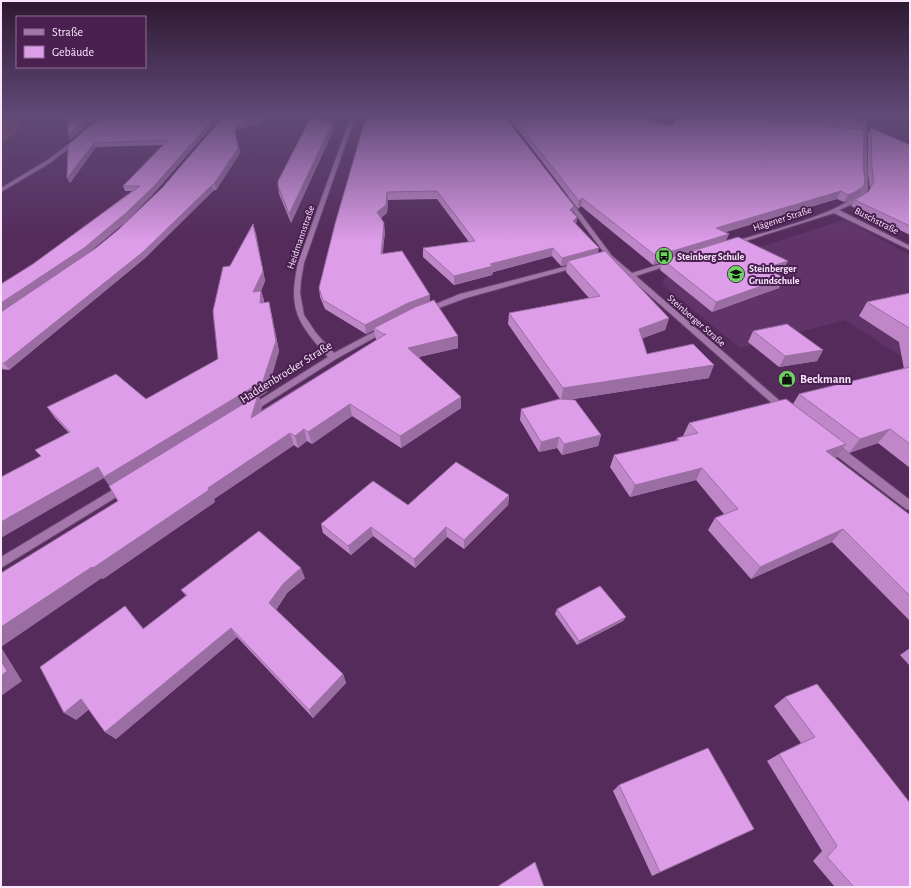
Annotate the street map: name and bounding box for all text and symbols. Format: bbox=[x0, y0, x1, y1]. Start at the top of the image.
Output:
legend bbox=[16, 16, 146, 68]
text: Straße bbox=[52, 26, 83, 38]
text: Gebäude bbox=[52, 46, 94, 58]
street label: Heidmannstraße bbox=[285, 204, 317, 270]
street label: Hägener Straße bbox=[752, 205, 813, 233]
street label: Buschstraße bbox=[853, 206, 901, 236]
bus stop icon: Steinberg Schule bbox=[654, 246, 674, 266]
place label: Steinberg Schule bbox=[677, 252, 745, 262]
school or university icon: Steinberger Grundschule bbox=[726, 264, 746, 284]
place label: Steinberger Grundschule bbox=[749, 264, 800, 286]
street label: Steinberger Straße bbox=[665, 293, 728, 349]
street label: Haddenbrocker Straße bbox=[238, 339, 334, 405]
shop icon: Beckmann bbox=[777, 369, 797, 389]
place label: Beckmann bbox=[800, 373, 851, 385]

